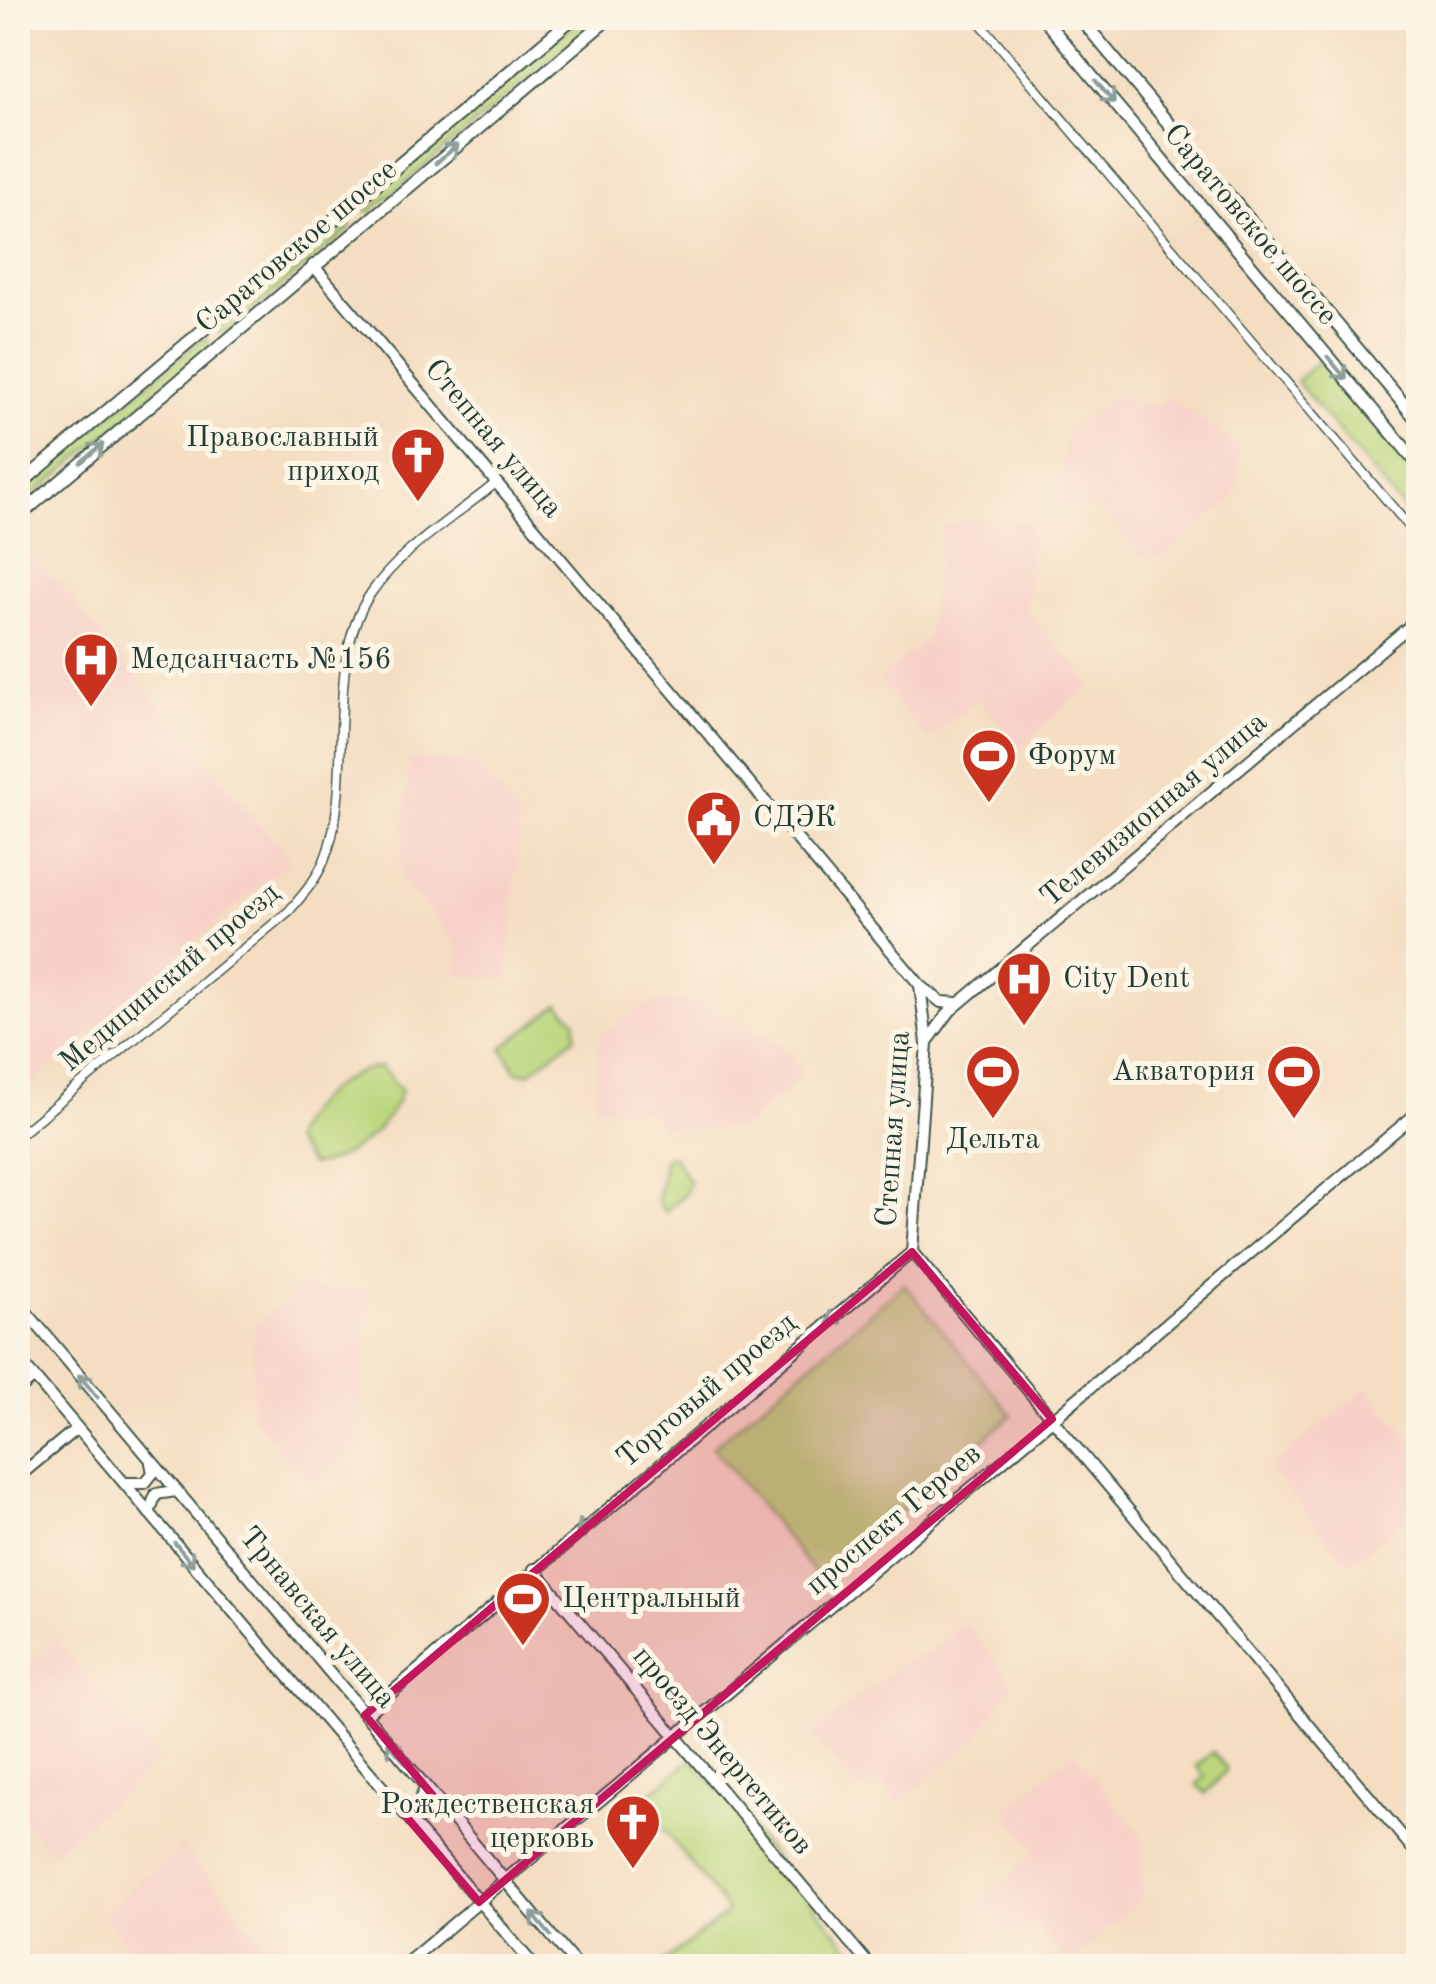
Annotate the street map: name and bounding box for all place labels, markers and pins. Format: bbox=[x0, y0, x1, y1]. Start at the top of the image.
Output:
place label: Православный приход bbox=[186, 423, 379, 487]
church icon: Православный приход bbox=[388, 425, 448, 504]
hospital icon: Медсанчасть №156 bbox=[61, 630, 121, 709]
place label: Медсанчасть №156 bbox=[130, 645, 392, 675]
sports icon: Форум bbox=[959, 726, 1019, 805]
place label: Форум bbox=[1028, 741, 1116, 771]
public building icon: СДЭК bbox=[684, 788, 744, 867]
place label: СДЭК bbox=[753, 803, 836, 833]
hospital icon: City Dent bbox=[994, 949, 1054, 1028]
place label: City Dent bbox=[1063, 964, 1190, 994]
sports icon: Дельта bbox=[963, 1042, 1023, 1121]
sports icon: Акватория bbox=[1264, 1042, 1324, 1121]
place label: Акватория bbox=[1111, 1057, 1255, 1087]
place label: Дельта bbox=[946, 1125, 1040, 1155]
sports icon: Центральный bbox=[493, 1569, 553, 1648]
place label: Центральный bbox=[562, 1584, 741, 1614]
place label: Рождественская церковь bbox=[380, 1790, 594, 1854]
church icon: Рождественская церковь bbox=[603, 1792, 663, 1871]

